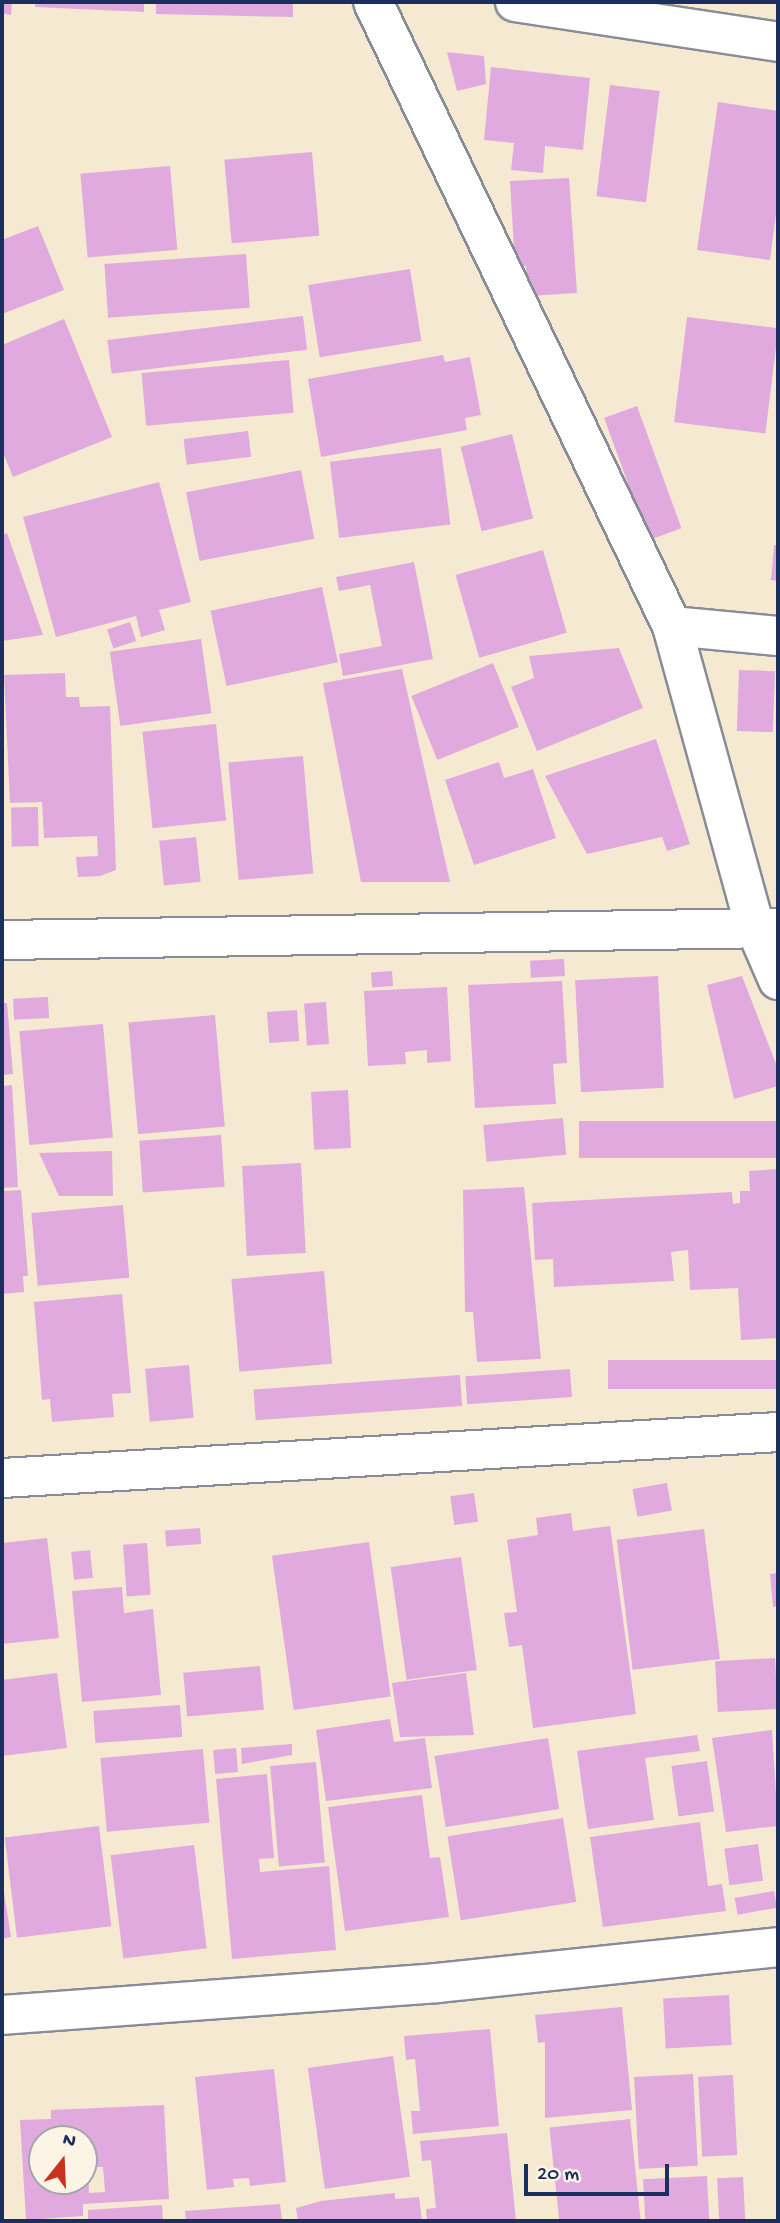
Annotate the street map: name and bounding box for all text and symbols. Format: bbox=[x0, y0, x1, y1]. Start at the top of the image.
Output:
north arrow bbox=[28, 2125, 98, 2195]
text: N bbox=[60, 2129, 78, 2154]
scale bar bbox=[528, 2150, 673, 2194]
text: 20 m bbox=[537, 2163, 579, 2188]

